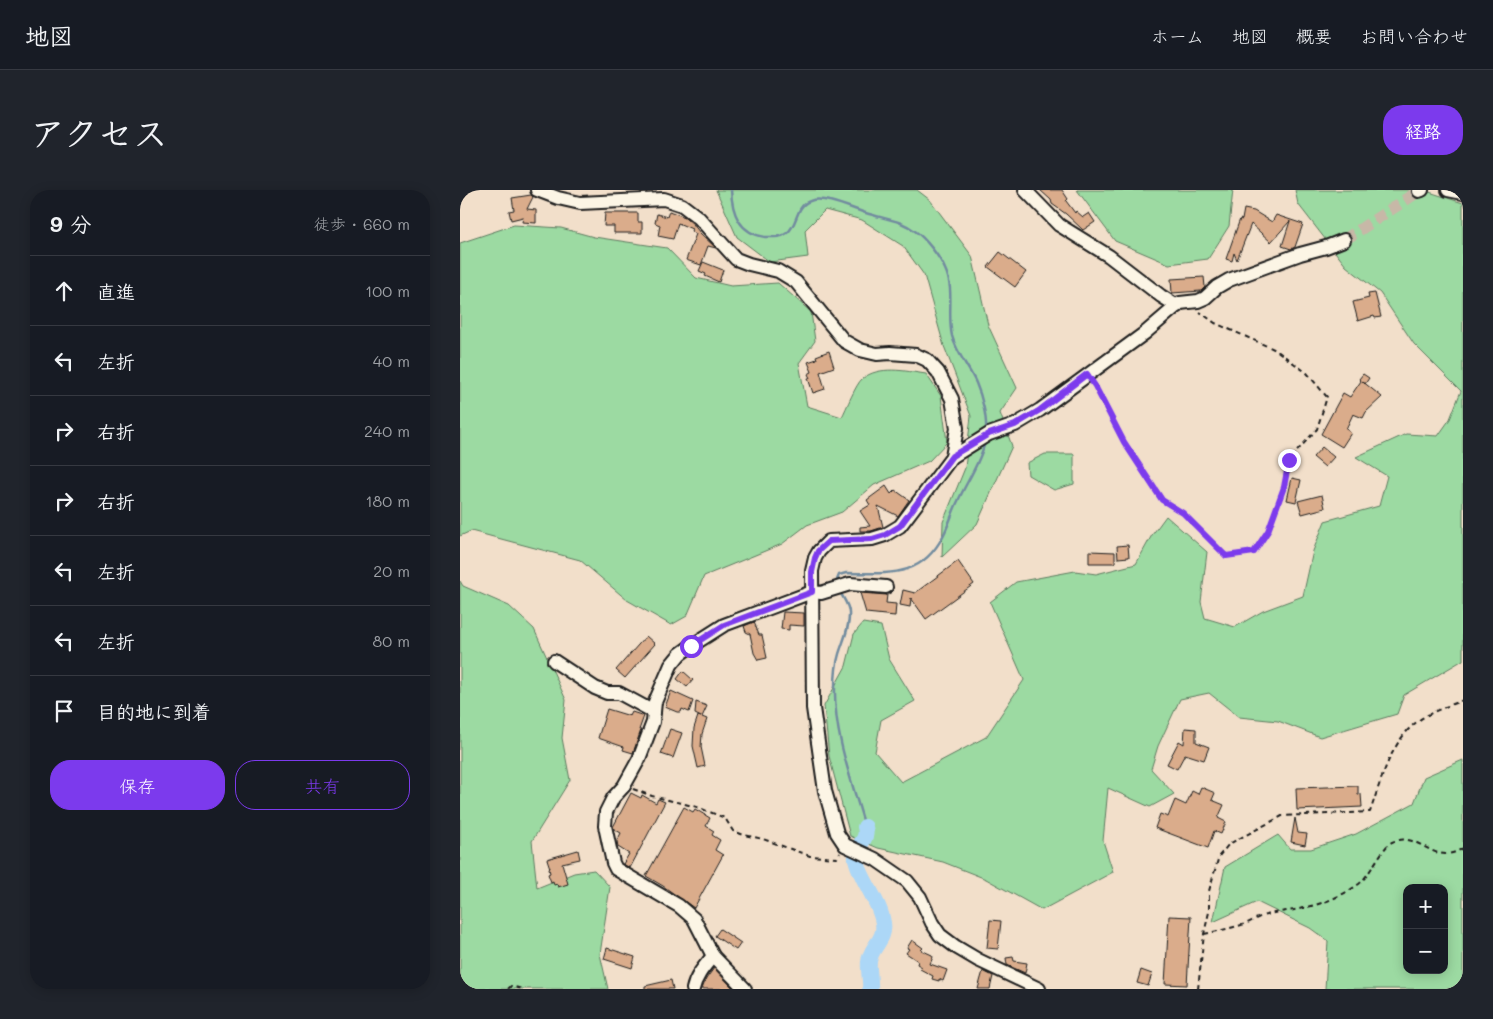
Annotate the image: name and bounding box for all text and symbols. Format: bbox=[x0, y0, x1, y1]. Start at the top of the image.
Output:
text: 地図 bbox=[25, 20, 73, 51]
text: ホーム bbox=[1151, 24, 1204, 48]
text: 地図 bbox=[1232, 24, 1268, 48]
text: 概要 bbox=[1296, 24, 1332, 48]
text: お問い合わせ bbox=[1360, 24, 1468, 48]
button: 経路 bbox=[1383, 105, 1463, 155]
text: アクセス bbox=[30, 109, 168, 155]
text: 9 分 bbox=[50, 210, 91, 237]
text: 徒歩 · 660 m bbox=[314, 213, 410, 234]
icon: ahead bbox=[50, 277, 78, 305]
text: 直進 bbox=[97, 279, 135, 304]
text: 100 m bbox=[365, 280, 410, 301]
icon: left bbox=[50, 347, 78, 375]
text: 左折 bbox=[97, 349, 135, 374]
text: 40 m bbox=[373, 350, 410, 371]
icon: right bbox=[50, 417, 78, 445]
text: 右折 bbox=[97, 419, 135, 444]
text: 240 m bbox=[364, 420, 410, 441]
route end bbox=[1278, 449, 1301, 472]
icon: right bbox=[50, 487, 78, 515]
text: 右折 bbox=[97, 489, 135, 514]
text: 180 m bbox=[365, 490, 410, 511]
icon: left bbox=[50, 557, 78, 585]
text: 左折 bbox=[97, 559, 135, 584]
text: 20 m bbox=[373, 560, 410, 581]
icon: left bbox=[50, 627, 78, 655]
text: 左折 bbox=[97, 629, 135, 654]
text: 80 m bbox=[373, 630, 410, 651]
route start bbox=[680, 635, 703, 658]
icon: arrive bbox=[50, 697, 78, 725]
text: 目的地に到着 bbox=[97, 699, 211, 724]
button: 保存 bbox=[50, 760, 225, 810]
button: 共有 bbox=[235, 760, 410, 810]
map controls bbox=[1403, 884, 1448, 974]
button: + bbox=[1403, 884, 1448, 929]
button: − bbox=[1403, 929, 1448, 974]

